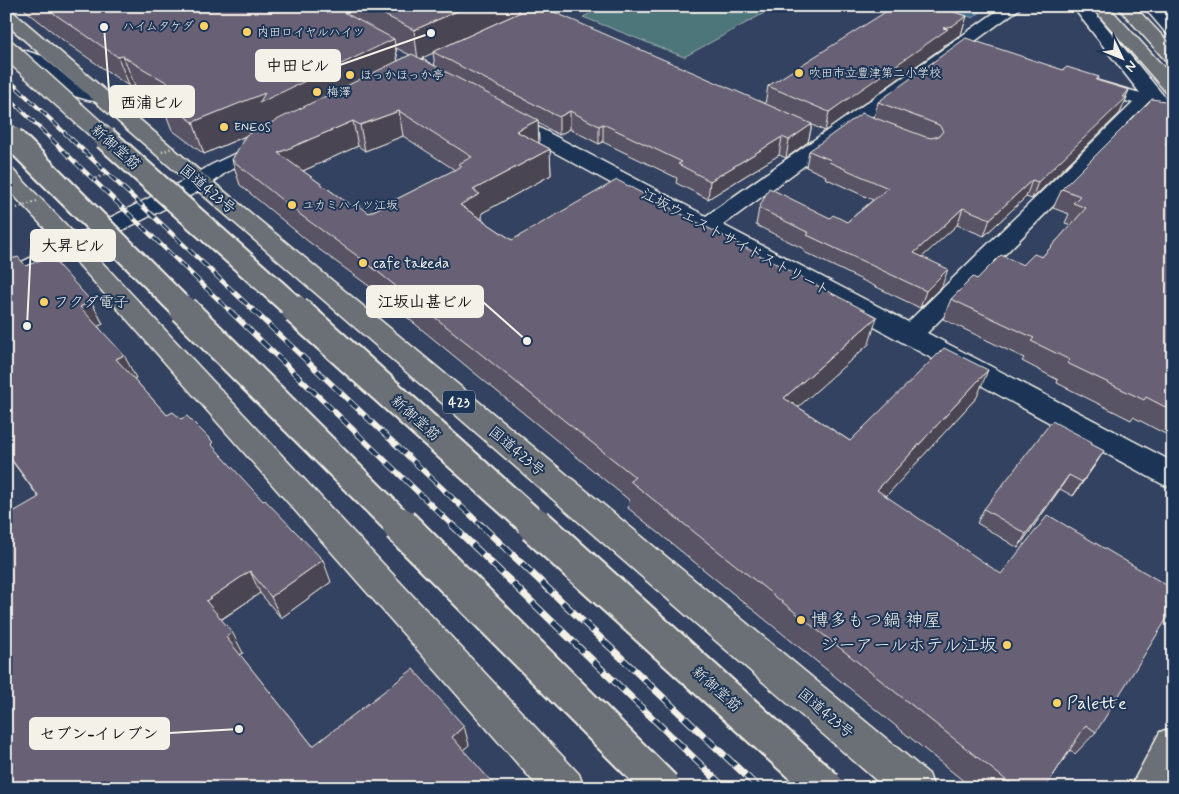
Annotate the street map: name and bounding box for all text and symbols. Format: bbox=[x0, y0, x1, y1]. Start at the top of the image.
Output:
place label: ハイムタケダ bbox=[122, 19, 194, 35]
marker: ハイムタケダ bbox=[198, 20, 210, 32]
place label: 内田ロイヤルハイツ bbox=[257, 25, 365, 41]
marker: 内田ロイヤルハイツ bbox=[241, 26, 253, 38]
north arrow bbox=[1096, 32, 1146, 82]
callout: 中田ビル bbox=[256, 50, 340, 81]
text: 中田ビル bbox=[266, 56, 330, 77]
text: N bbox=[1121, 57, 1141, 76]
place label: 吹田市立豊津第二小学校 bbox=[809, 66, 941, 82]
marker: 吹田市立豊津第二小学校 bbox=[793, 67, 805, 79]
place label: ほっかほっか亭 bbox=[360, 68, 444, 84]
marker: ほっかほっか亭 bbox=[344, 69, 356, 81]
place label: 梅澤 bbox=[327, 85, 351, 101]
callout: 西浦ビル bbox=[110, 86, 194, 117]
marker: 梅澤 bbox=[311, 86, 323, 98]
text: 西浦ビル bbox=[120, 93, 184, 114]
street label: 新御堂筋 bbox=[86, 120, 144, 175]
place label: ENEOS bbox=[234, 120, 271, 136]
marker: ENEOS bbox=[218, 121, 230, 133]
street label: 国道423号 bbox=[175, 160, 240, 219]
street label: 江坂ウエストサイドストリート bbox=[637, 184, 834, 301]
place label: ユカミハイツ江坂 bbox=[302, 198, 398, 214]
marker: ユカミハイツ江坂 bbox=[286, 199, 298, 211]
callout: 大昇ビル bbox=[31, 230, 115, 261]
text: 大昇ビル bbox=[41, 236, 105, 257]
place label: cafe takeda bbox=[373, 254, 449, 274]
marker: cafe takeda bbox=[357, 257, 369, 269]
callout: 江坂山甚ビル bbox=[367, 286, 483, 317]
text: 江坂山甚ビル bbox=[377, 292, 473, 313]
place label: フクダ電子 bbox=[54, 293, 129, 313]
marker: フクダ電子 bbox=[38, 296, 50, 308]
street label: 新御堂筋 bbox=[386, 391, 444, 446]
road number: 423 bbox=[443, 391, 475, 414]
street label: 国道423号 bbox=[484, 422, 549, 481]
place label: 博多もつ鍋 神屋 bbox=[811, 609, 942, 633]
marker: 博多もつ鍋 神屋 bbox=[795, 614, 807, 626]
place label: ジーアールホテル江坂 bbox=[820, 634, 997, 658]
marker: ジーアールホテル江坂 bbox=[1001, 639, 1013, 651]
street label: 新御堂筋 bbox=[687, 662, 745, 717]
street label: 国道423号 bbox=[793, 684, 858, 743]
place label: Palette bbox=[1067, 692, 1127, 716]
marker: Palette bbox=[1051, 697, 1063, 709]
callout: セブン-イレブン bbox=[30, 718, 169, 749]
text: セブン-イレブン bbox=[39, 724, 159, 745]

